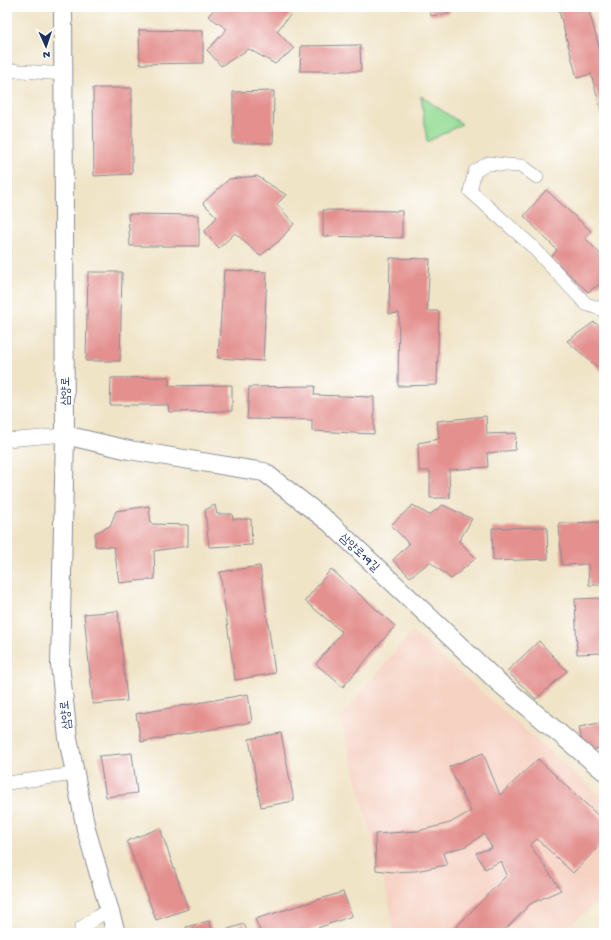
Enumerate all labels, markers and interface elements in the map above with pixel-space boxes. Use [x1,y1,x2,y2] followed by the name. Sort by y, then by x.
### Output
[26,26,66,66] north arrow
[43,48,50,60] text: N
[60,377,74,405] street label: 삼양로
[336,531,382,576] street label: 삼양로19길
[59,700,75,730] street label: 삼양로

